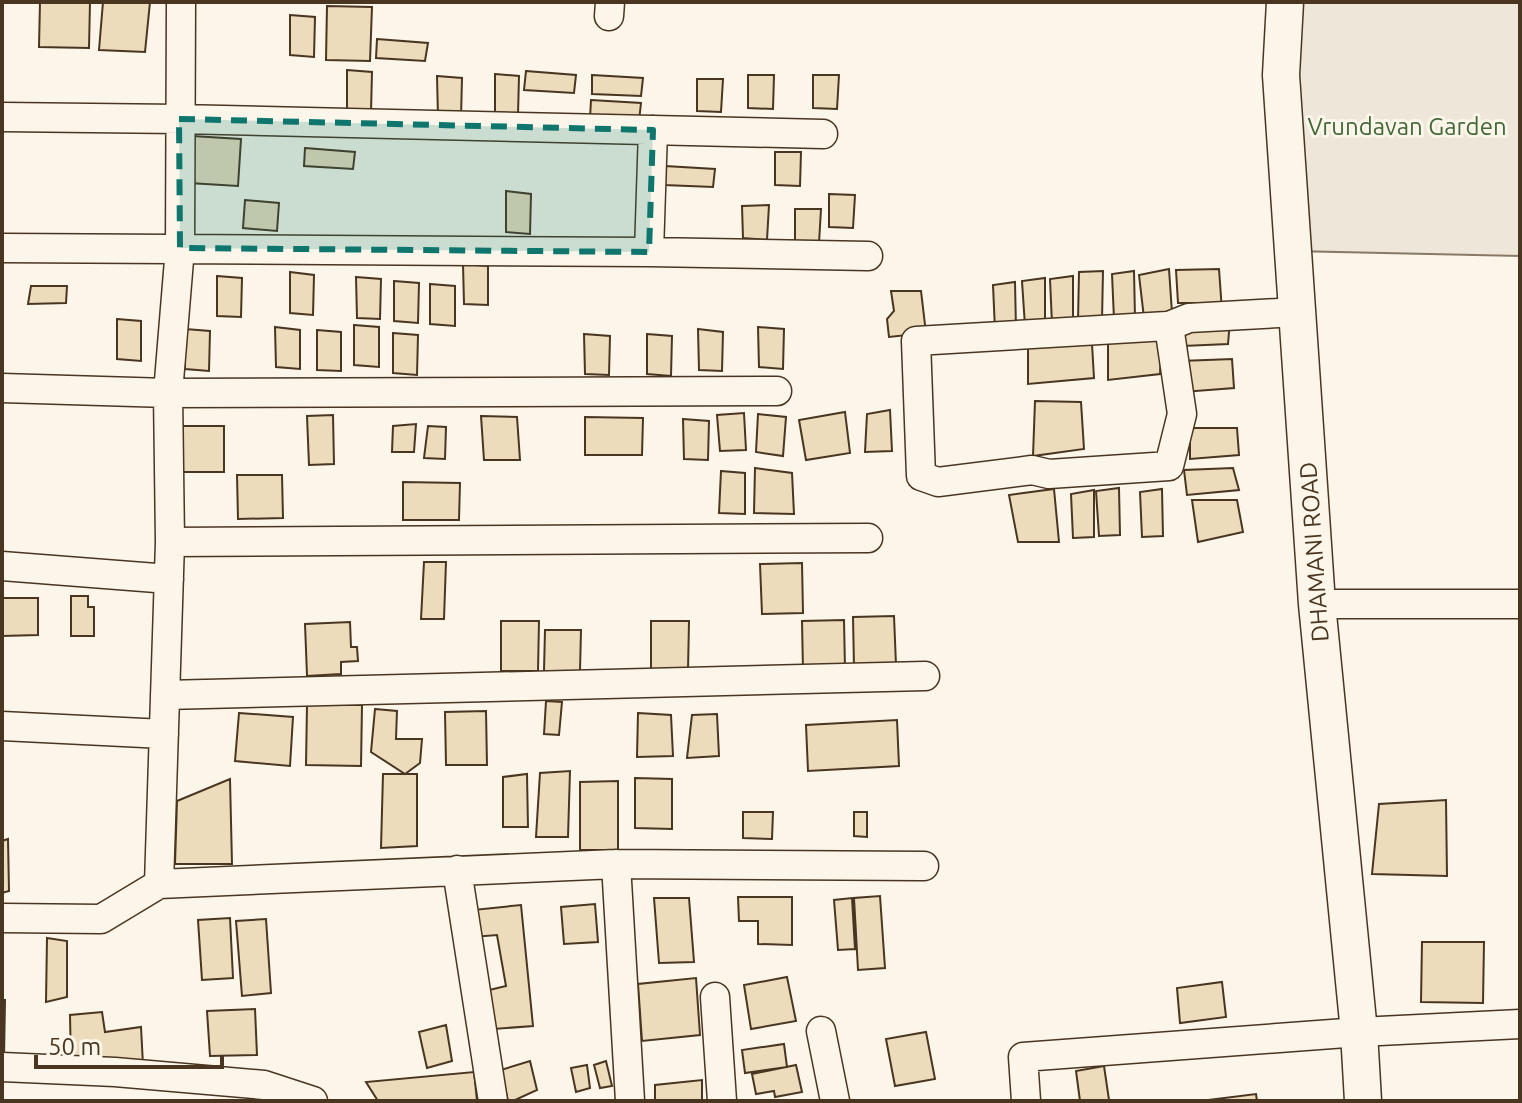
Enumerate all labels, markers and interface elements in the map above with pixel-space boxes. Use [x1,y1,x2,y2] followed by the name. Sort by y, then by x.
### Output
[1307,113,1507,140] park label: Vrundavan Garden
[1294,461,1334,643] street label: DHAMANI ROAD
[36,1019,222,1069] scale bar
[48,1033,101,1060] text: 50 m

